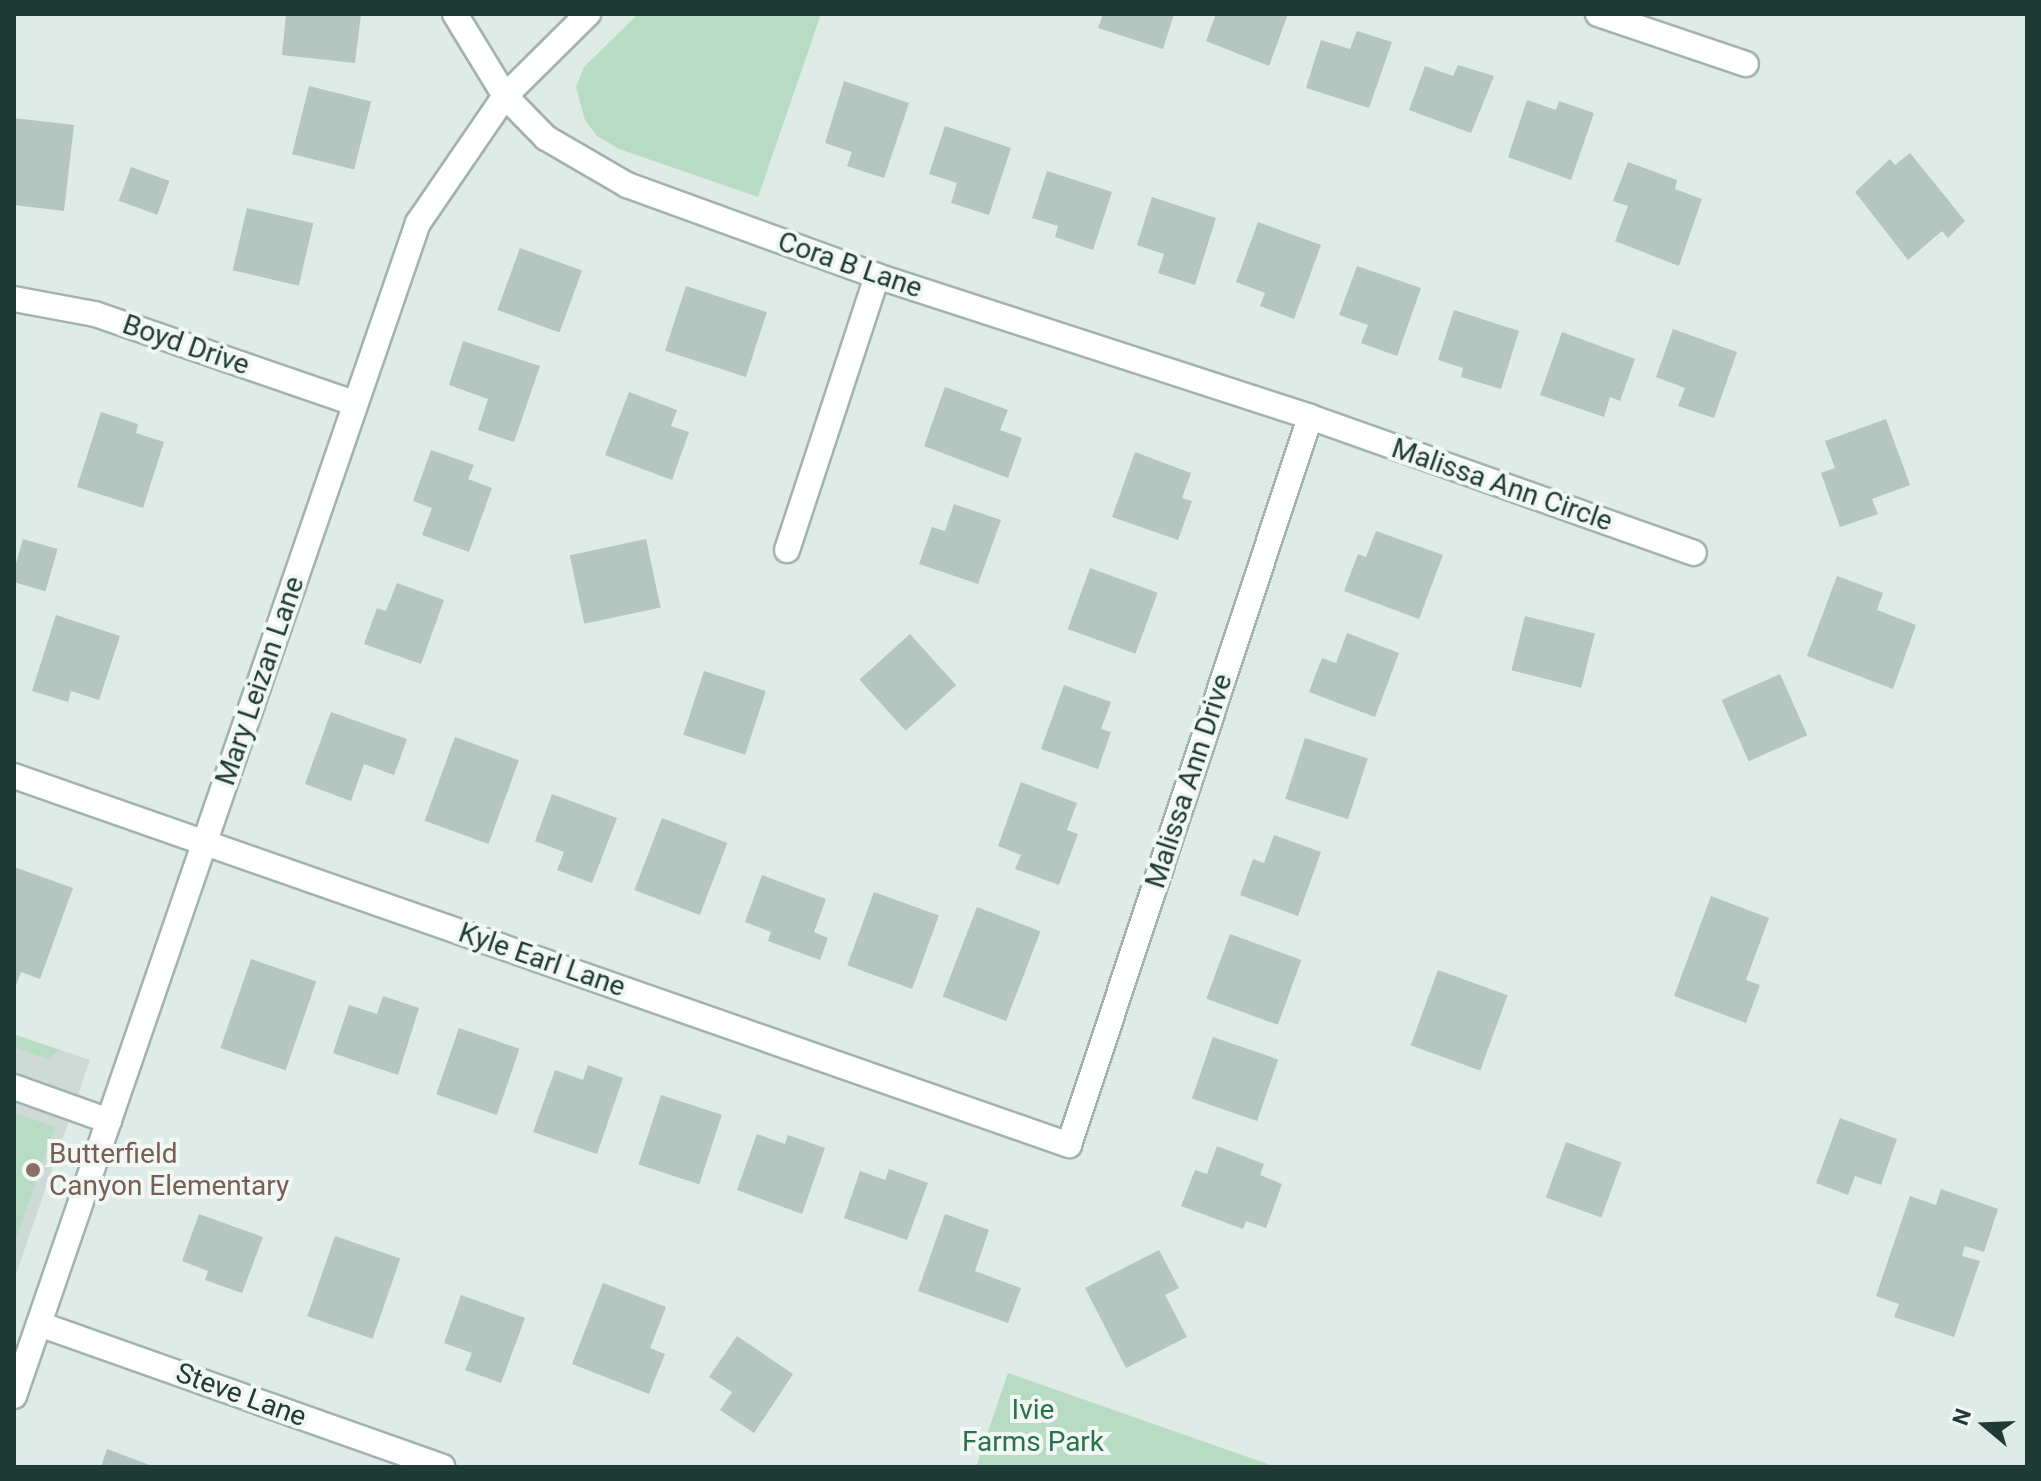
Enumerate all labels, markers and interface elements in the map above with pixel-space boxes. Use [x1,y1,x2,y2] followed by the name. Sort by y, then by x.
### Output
[773,225,927,305] street label: Cora B Lane
[118,308,254,382] street label: Boyd Drive
[1387,431,1617,539] street label: Malissa Ann Circle
[209,572,311,790] street label: Mary Leizan Lane
[1139,670,1239,892] street label: Malissa Ann Drive
[454,916,630,1004] street label: Kyle Earl Lane
[49,1137,289,1203] place label: Butterfield Canyon Elementary
[24,1161,42,1179] marker: Butterfield Canyon Elementary
[171,1356,311,1434] street label: Steve Lane
[1945,1385,2025,1465] north arrow
[962,1393,1104,1459] park label: Ivie Farms Park
[1947,1406,1976,1428] text: N

